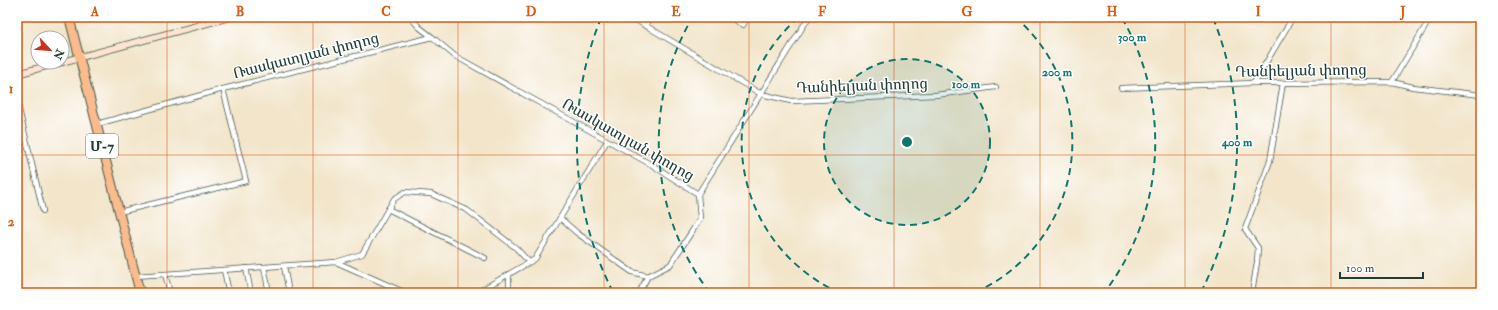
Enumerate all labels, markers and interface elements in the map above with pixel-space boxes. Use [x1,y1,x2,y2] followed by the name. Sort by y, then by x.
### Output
[90,4,100,20] text: A
[236,4,244,20] text: B
[381,4,391,20] text: C
[526,4,537,20] text: D
[671,4,681,20] text: E
[818,4,827,20] text: F
[962,4,973,20] text: G
[1107,4,1118,20] text: H
[1255,4,1261,20] text: I
[1399,4,1406,21] text: J
[231,29,381,83] street label: Ռասկատլյան փողոց
[30,30,70,70] north arrow
[1118,30,1147,45] text: 300 m
[50,46,67,62] text: N
[1235,60,1367,82] street label: Դանիելյան փողոց
[1042,65,1073,80] text: 200 m
[796,74,928,98] street label: Դանիելյան փողոց
[952,77,981,92] text: 100 m
[9,81,14,97] text: 1
[558,94,698,186] street label: Ռասկատլյան փողոց
[86,134,118,158] road number: Մ-7
[900,135,914,149] centre of rings
[1221,135,1253,150] text: 400 m
[8,214,15,230] text: 2
[1340,254,1423,280] scale bar
[1346,261,1375,276] text: 100 m

